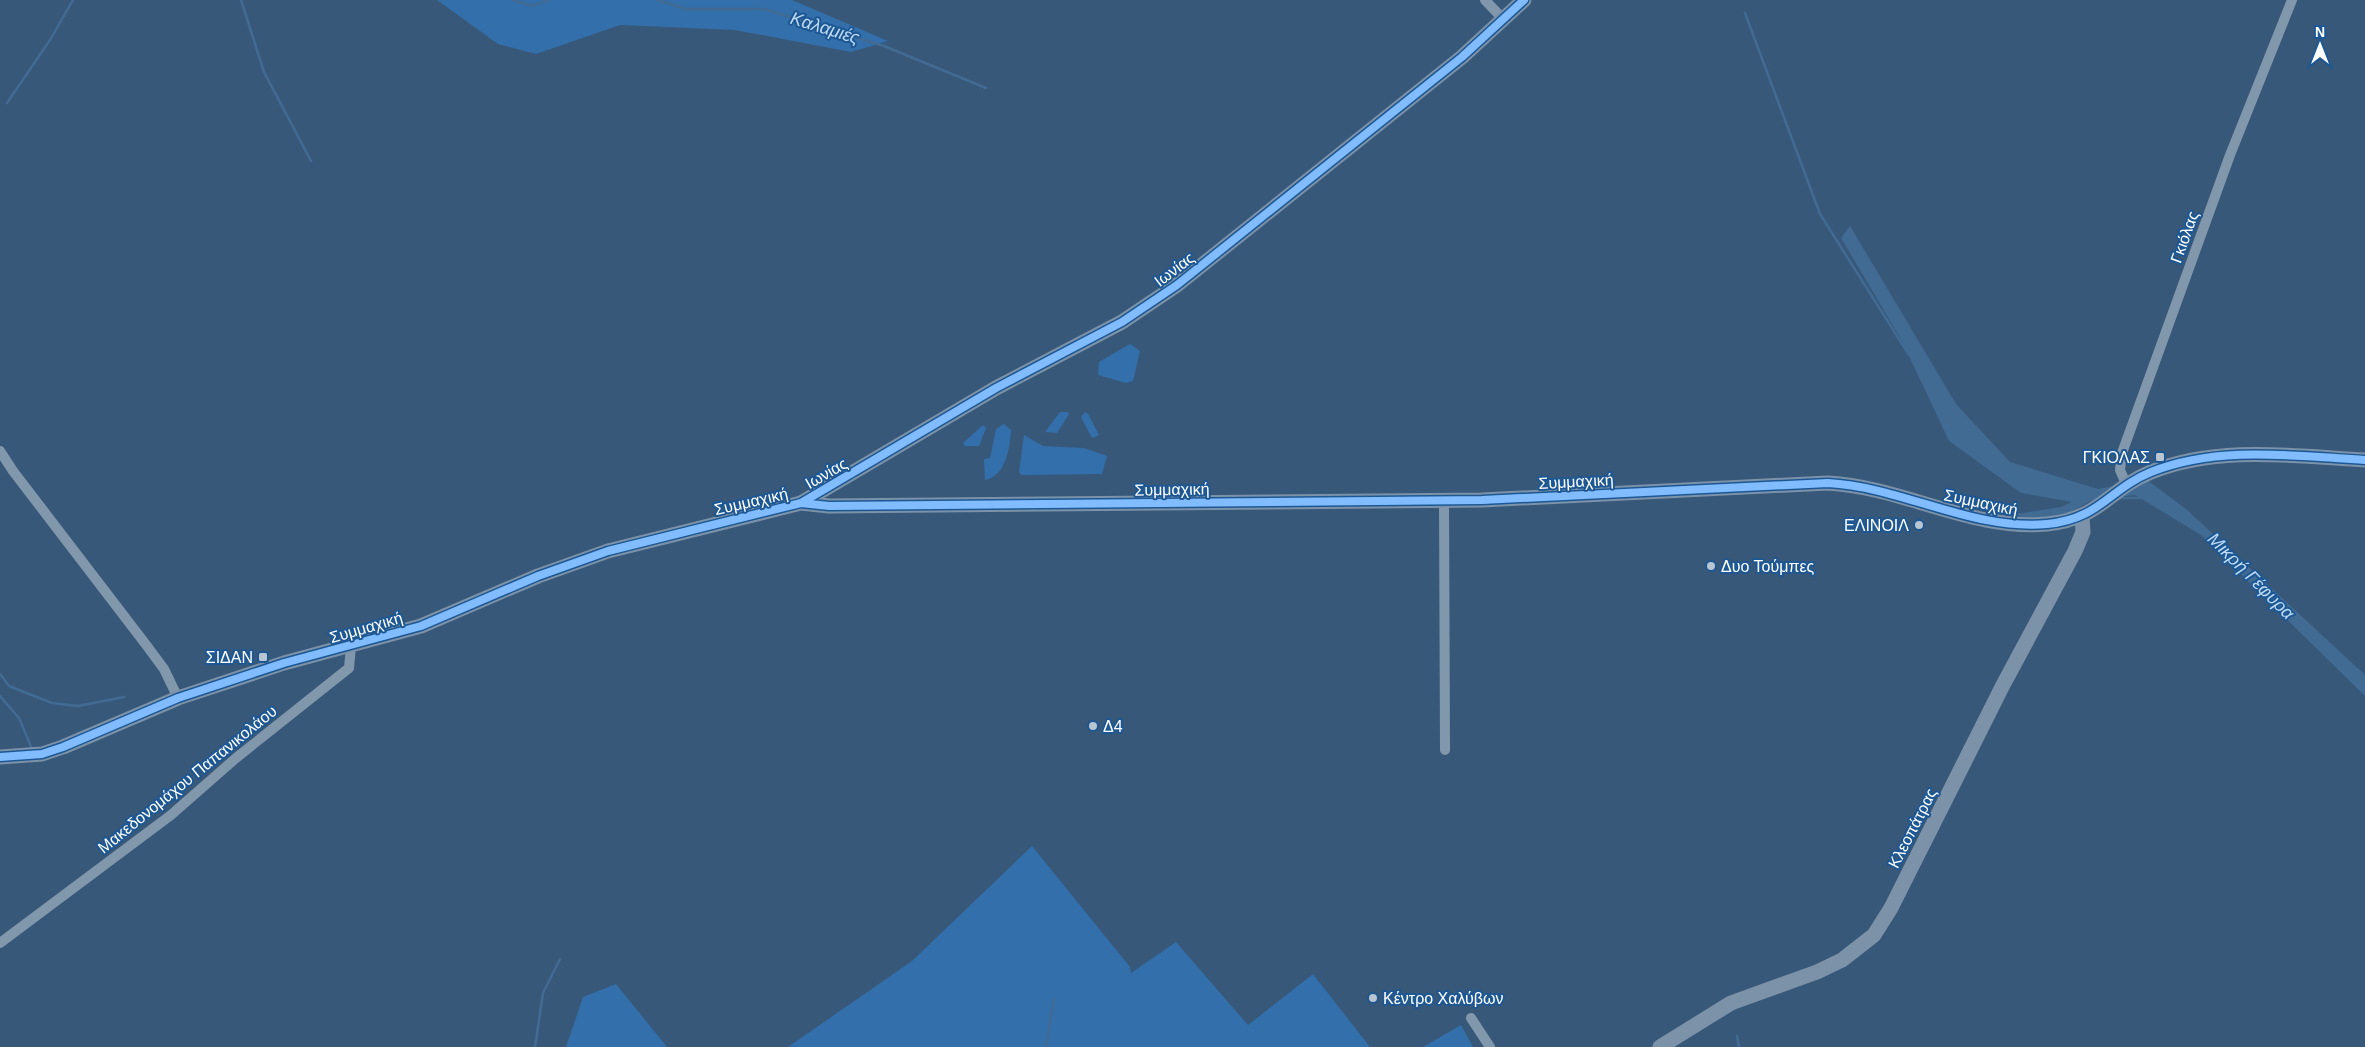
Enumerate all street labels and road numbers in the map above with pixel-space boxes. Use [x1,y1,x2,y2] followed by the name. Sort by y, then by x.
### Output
[2167,209,2202,265] street label: Γκιόλας
[1151,249,1198,290] street label: Ιωνίας
[802,455,850,492] street label: Ιωνίας
[1538,471,1614,492] street label: Συμμαχική
[1134,480,1210,499] street label: Συμμαχική
[713,485,790,518] street label: Συμμαχική
[1942,486,2019,519] street label: Συμμαχική
[328,609,405,646] street label: Συμμαχική
[95,702,280,857] street label: Μακεδονομάχου Παπανικολάου
[1885,785,1940,871] street label: Κλεοπάτρας

